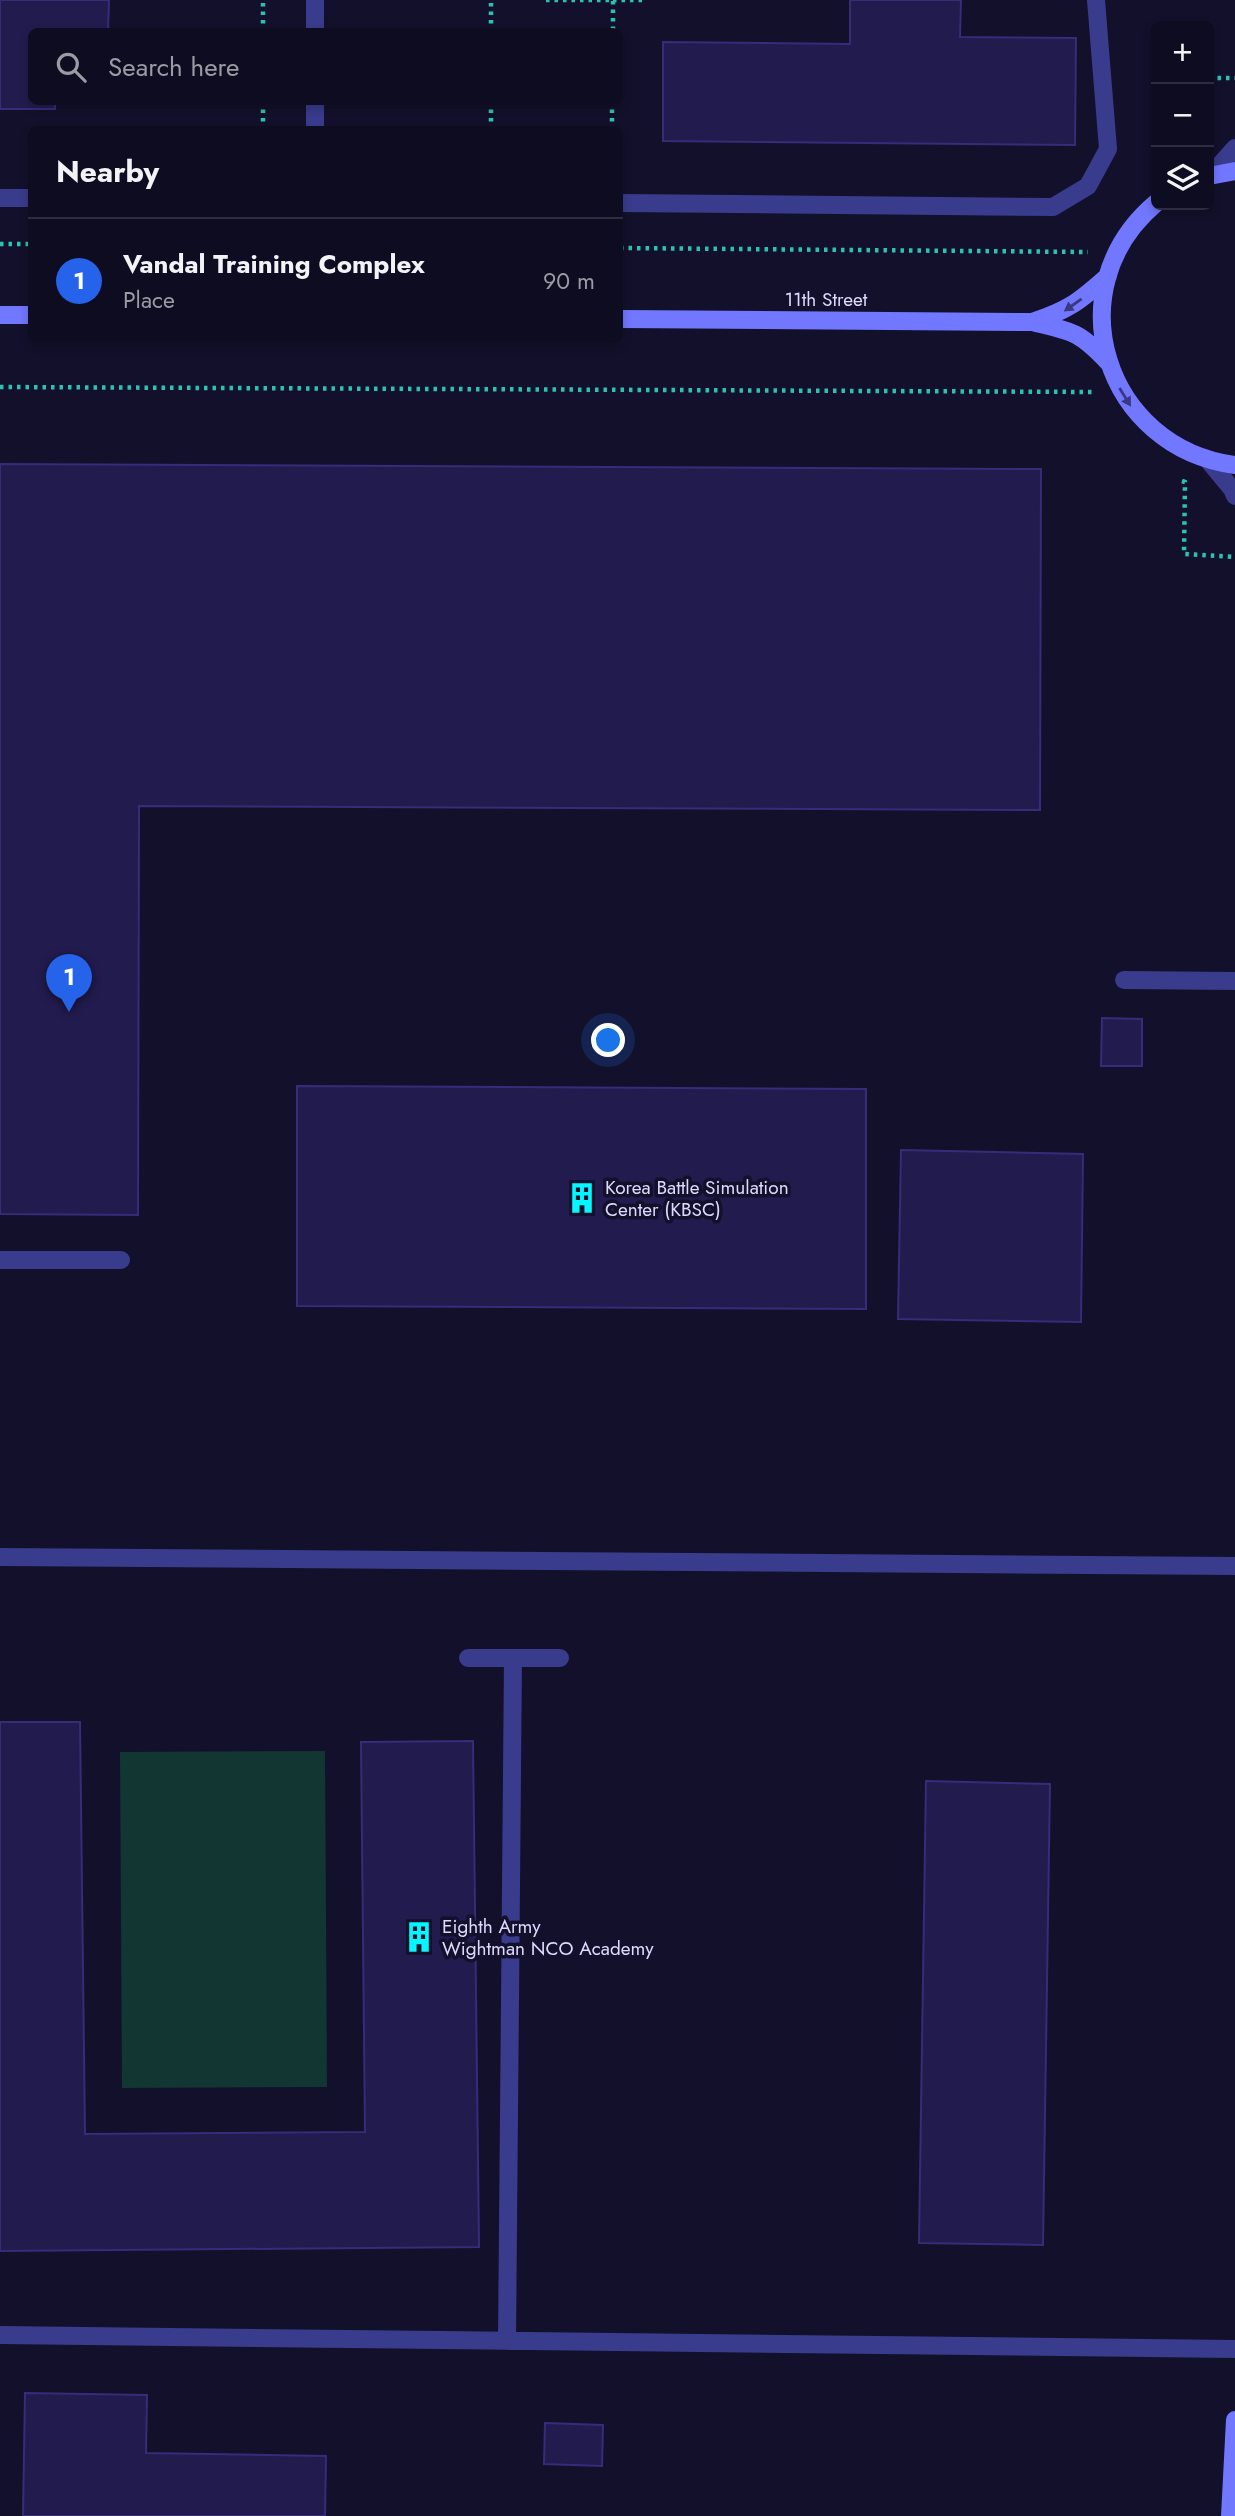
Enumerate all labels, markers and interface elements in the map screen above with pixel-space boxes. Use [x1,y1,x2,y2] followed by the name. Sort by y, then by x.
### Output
[1151,21,1214,210] map controls
[1151,21,1214,84] button: +
[28,28,623,105] search box
[52,48,90,86] icon: search
[108,48,240,86] text: Search here
[1151,84,1214,147] button: −
[1151,147,1214,210] button: layers
[56,150,159,193] text: Nearby
[123,245,425,283] text: Vandal Training Complex
[73,264,85,298] text: 1
[543,264,595,298] text: 90 m
[123,283,175,317] text: Place
[785,286,868,313] street label: 11th Street
[1064,298,1082,312] one-way arrow
[1119,388,1132,407] one-way arrow
[46,954,92,1012] pin: 1
[591,1023,625,1057] your location
[605,1174,789,1223] place label: Korea Battle Simulation Center (KBSC)
[565,1181,599,1215] building icon: Korea Battle Simulation Center (KBSC)
[442,1913,654,1962] place label: Eighth Army Wightman NCO Academy
[402,1920,436,1954] building icon: Eighth Army Wightman NCO Academy

